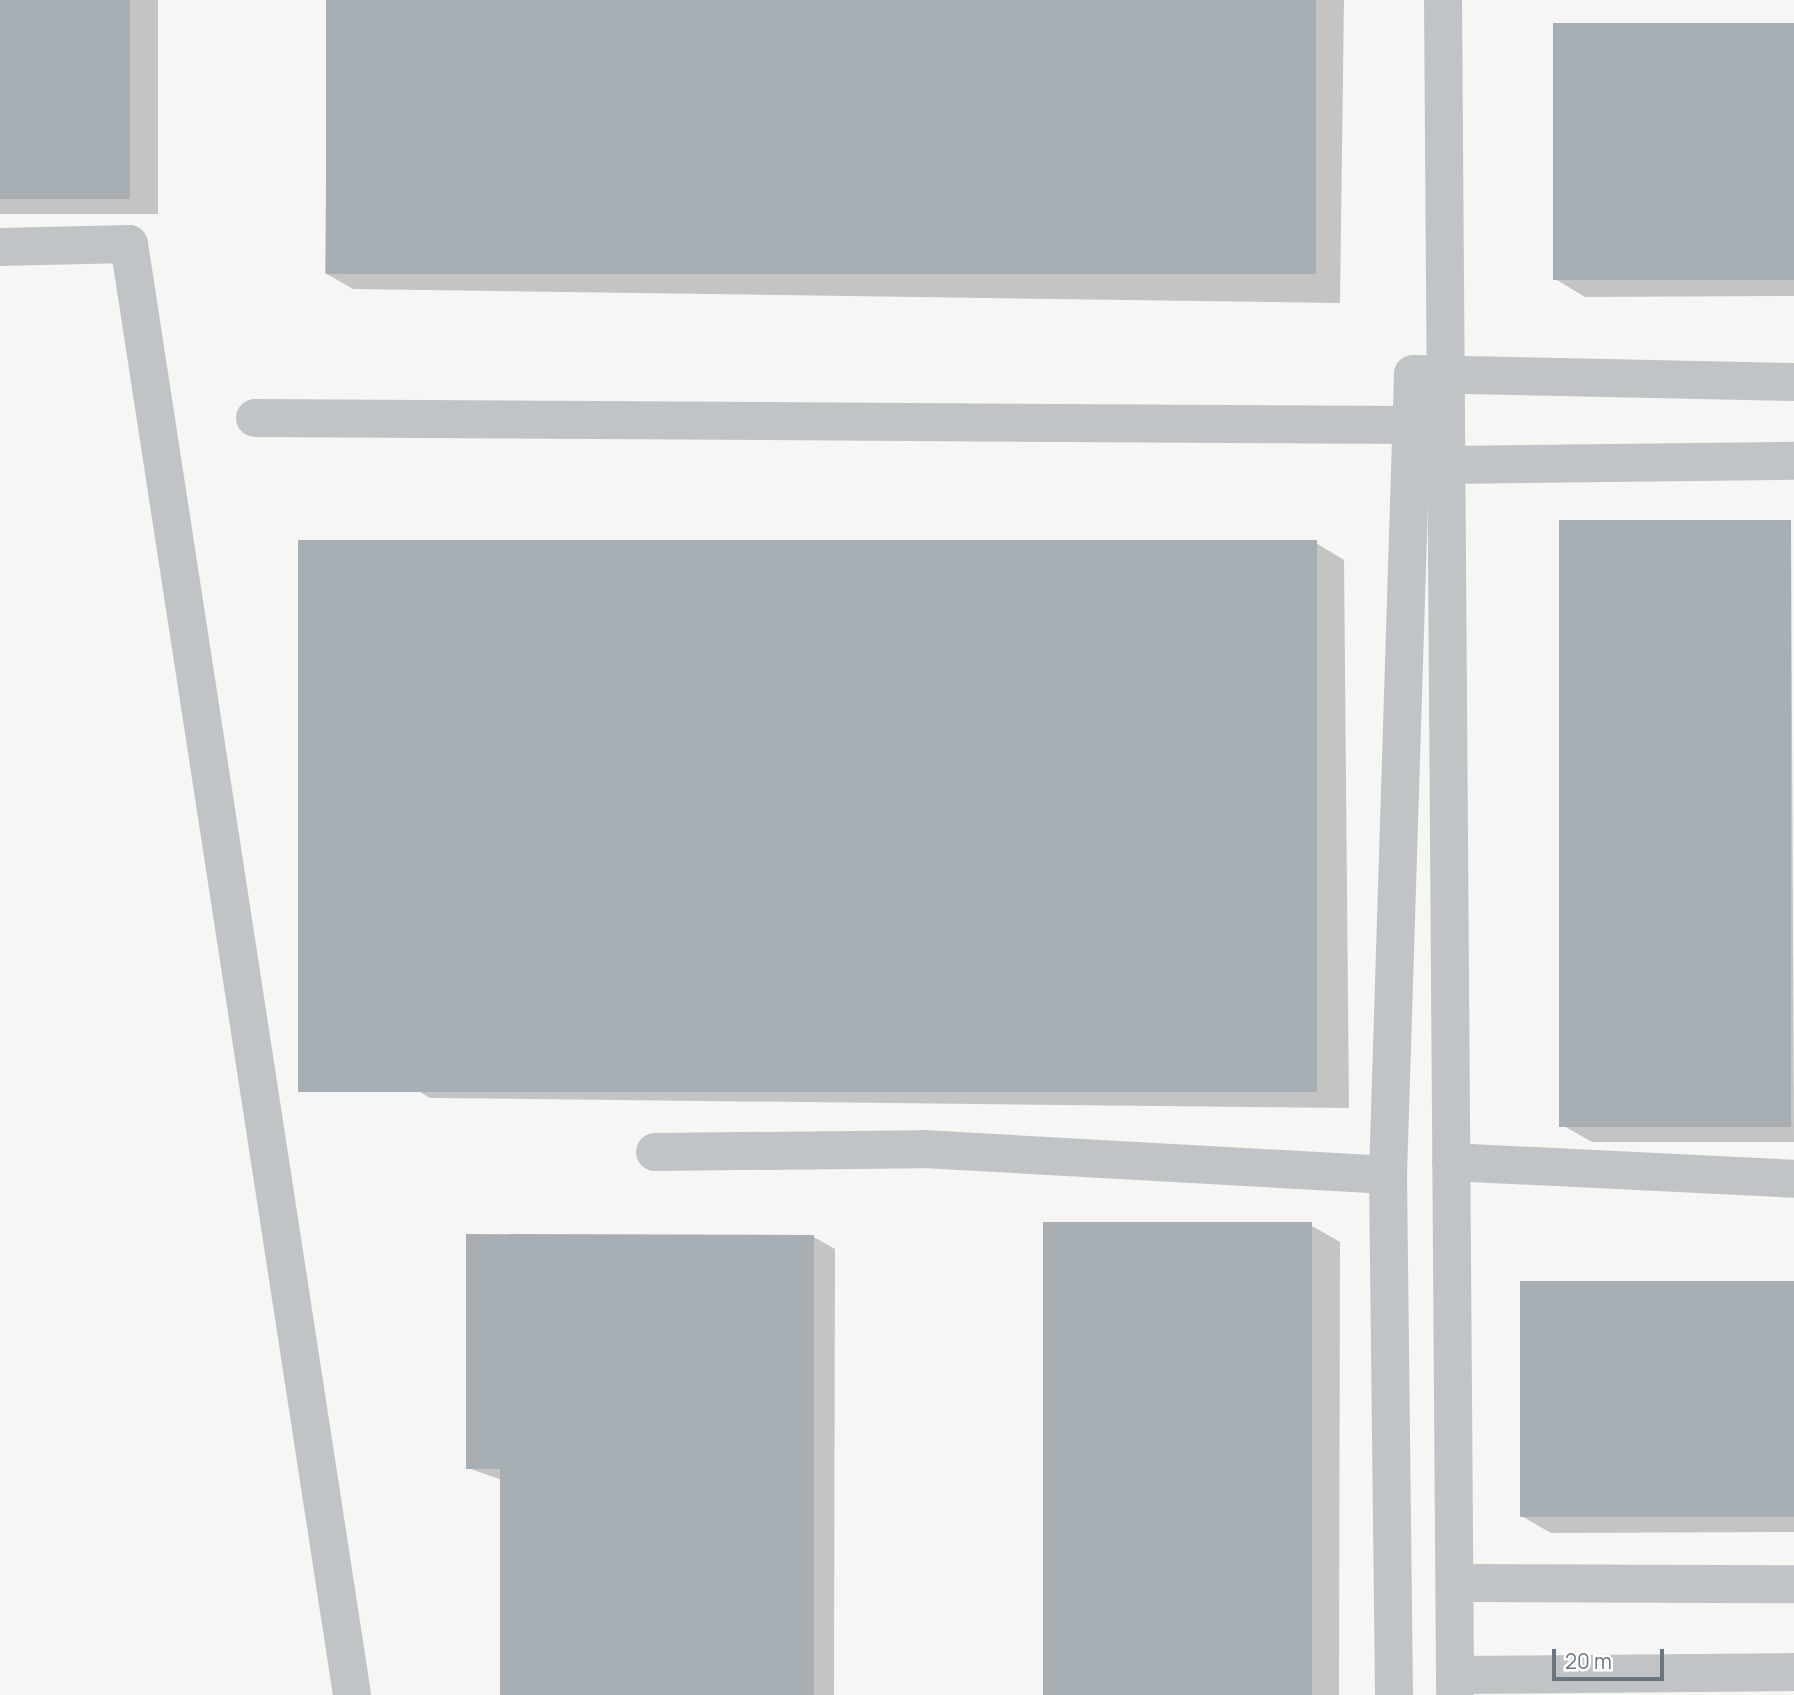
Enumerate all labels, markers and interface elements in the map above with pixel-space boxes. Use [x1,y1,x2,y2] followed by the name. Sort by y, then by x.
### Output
[1556,1636,1668,1680] scale bar
[1565,1647,1612,1675] text: 20 m

